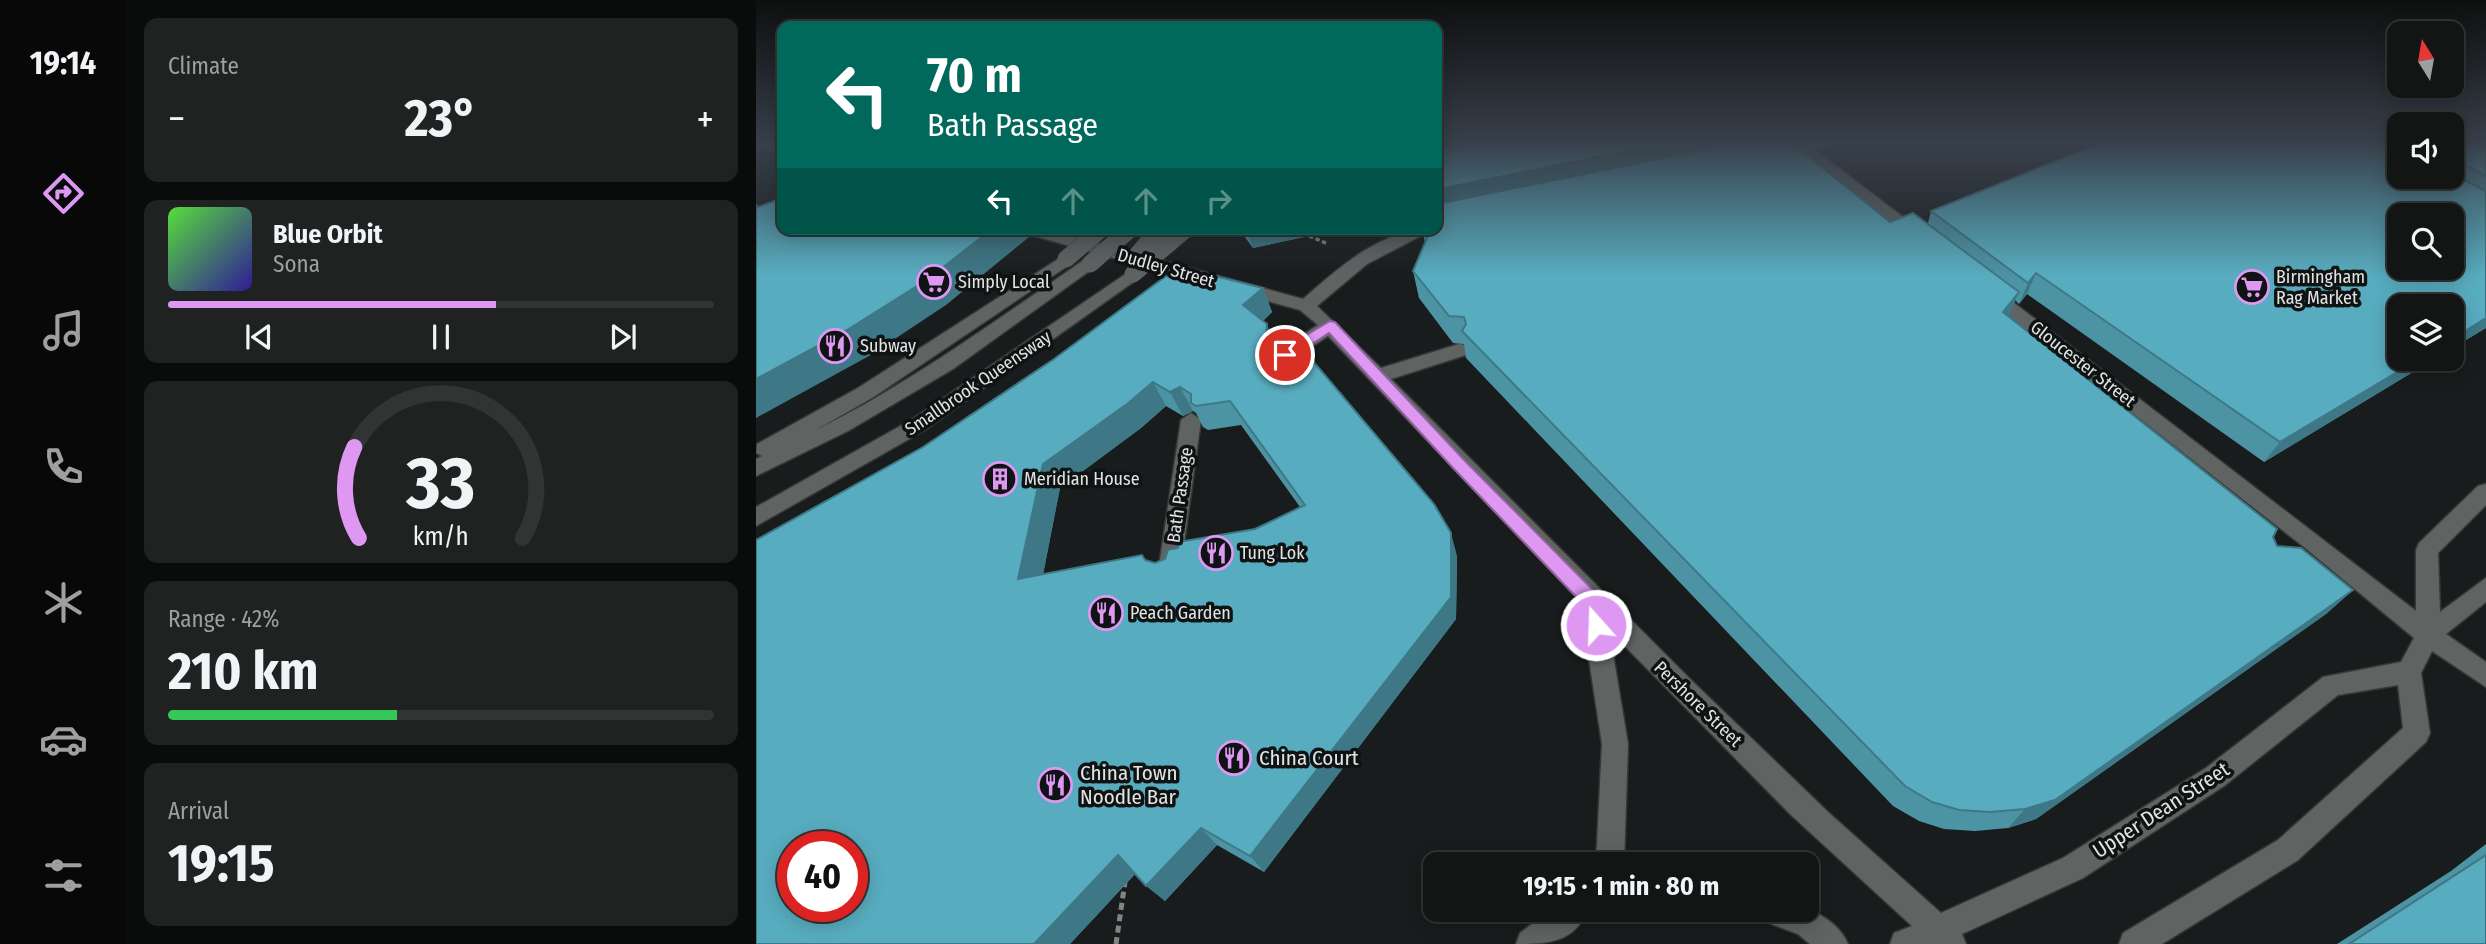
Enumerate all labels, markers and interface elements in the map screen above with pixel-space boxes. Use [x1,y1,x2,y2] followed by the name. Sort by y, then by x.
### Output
[2387,21,2464,98] north arrow
[2387,21,2464,371] map controls
[30,44,96,82] text: 19:14
[927,46,1022,105] text: 70 m
[812,49,903,140] icon: left
[168,52,239,80] text: Climate
[404,87,477,150] text: 23°
[168,96,185,142] text: −
[697,96,714,142] text: +
[927,106,1098,144] text: Bath Passage
[2387,112,2464,189] button: sound
[39,169,88,218] icon: directions
[981,182,1019,220] icon: left
[1054,182,1092,220] icon: ahead
[1127,182,1165,220] icon: ahead
[1200,182,1238,220] icon: right
[2387,203,2464,280] button: search
[273,219,383,250] text: Blue Orbit
[1115,244,1217,292] street label: Dudley Street
[273,250,320,278] text: Sona
[915,263,953,301] supermarket icon: Simply Local
[2276,266,2365,309] place label: Birmingham Rag Market
[2233,268,2271,306] supermarket icon: Birmingham Rag Market
[958,271,1050,293] place label: Simply Local
[2387,294,2464,371] button: layers
[39,306,88,355] icon: music
[2026,316,2140,412] street label: Gloucester Street
[240,318,278,356] icon: previous
[422,318,460,356] icon: pause
[604,318,642,356] icon: next
[1255,325,1315,385] pin
[901,326,1055,440] street label: Smallbrook Queensway
[816,327,854,365] restaurant icon: Subway
[860,335,916,357] place label: Subway
[1266,336,1304,374] icon: arrive
[406,440,475,527] text: 33
[39,442,88,491] icon: phone
[1162,446,1198,544] street label: Bath Passage
[981,460,1019,498] building icon: Meridian House
[1024,468,1140,490] place label: Meridian House
[413,522,469,552] text: km/h
[1197,534,1235,572] restaurant icon: Tung Lok
[1240,542,1305,564] place label: Tung Lok
[39,578,88,627] icon: climate
[1559,588,1633,662] position arrow
[1087,594,1125,632] restaurant icon: Peach Garden
[1130,602,1231,624] place label: Peach Garden
[168,605,279,633] text: Range · 42%
[168,640,319,703] text: 210 km
[1649,657,1747,751] street label: Pershore Street
[39,715,88,764] icon: car
[1215,739,1253,777] restaurant icon: China Court
[1259,745,1359,771] place label: China Court
[2088,756,2234,864] street label: Upper Dean Street
[1080,760,1178,810] place label: China Town Noodle Bar
[1036,766,1074,804] restaurant icon: China Town Noodle Bar
[168,797,229,825] text: Arrival
[777,831,868,922] speed limit sign: 40
[168,832,275,895] text: 19:15
[39,851,88,900] icon: filters
[1523,871,1719,902] text: 19:15 · 1 min · 80 m

